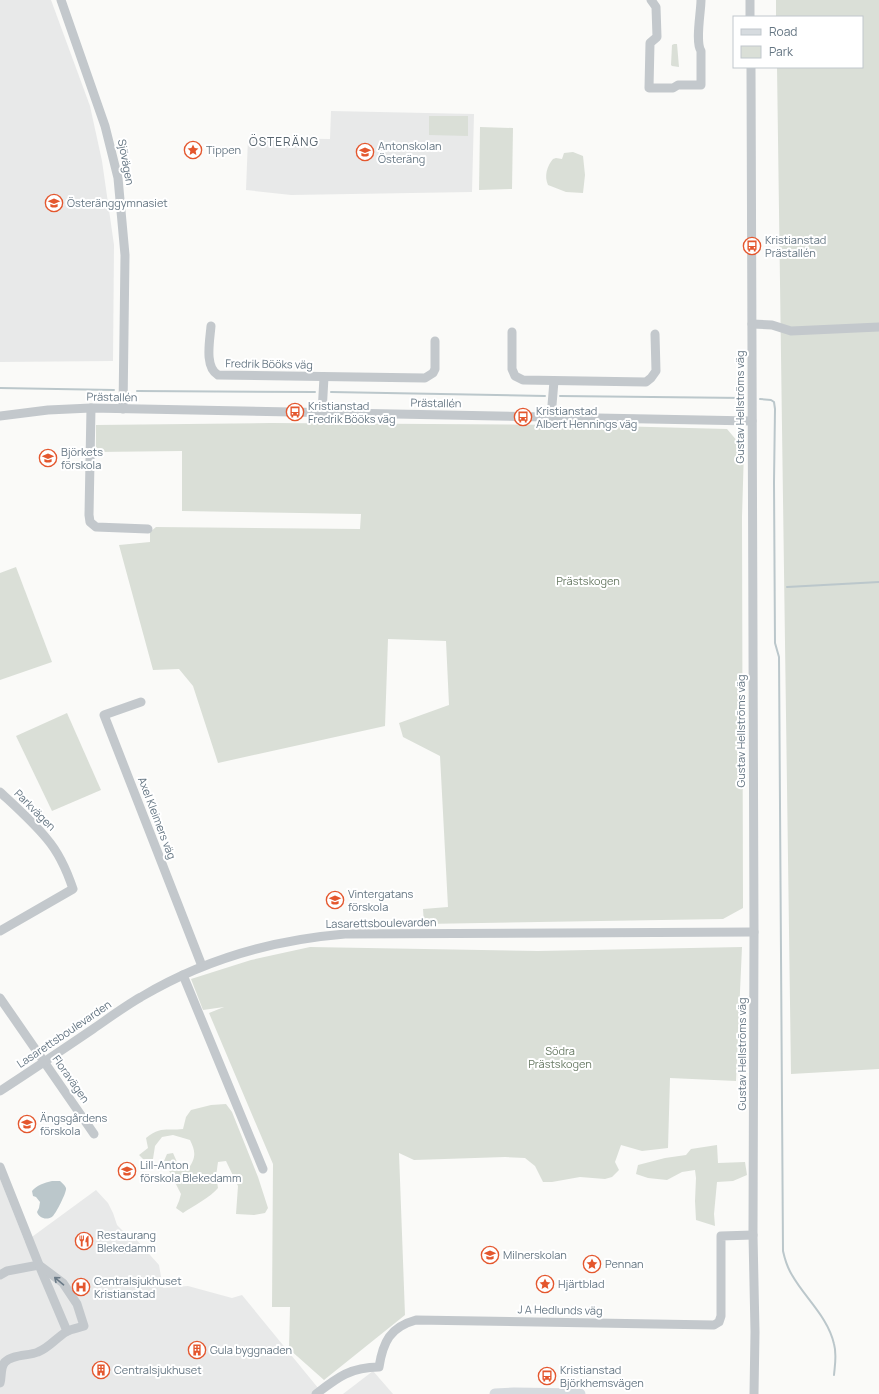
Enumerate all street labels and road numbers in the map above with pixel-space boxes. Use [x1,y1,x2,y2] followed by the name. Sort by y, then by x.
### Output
[115,138,138,186] street label: Sjövägen
[732,351,747,463] street label: Gustav Hellströms väg
[225,355,313,372] street label: Fredrik Bööks väg
[87,389,138,404] street label: Prästallén
[411,395,462,410] street label: Prästallén
[733,675,748,787] street label: Gustav Hellströms väg
[135,774,180,861] street label: Axel Kleimers väg
[11,786,59,834] street label: Parkvägen
[326,914,436,931] street label: Lasarettsboulevarden
[14,996,114,1071] street label: Lasarettsboulevarden
[734,998,749,1110] street label: Gustav Hellströms väg
[50,1052,93,1106] street label: Floravägen
[517,1301,603,1318] street label: J A Hedlunds väg

